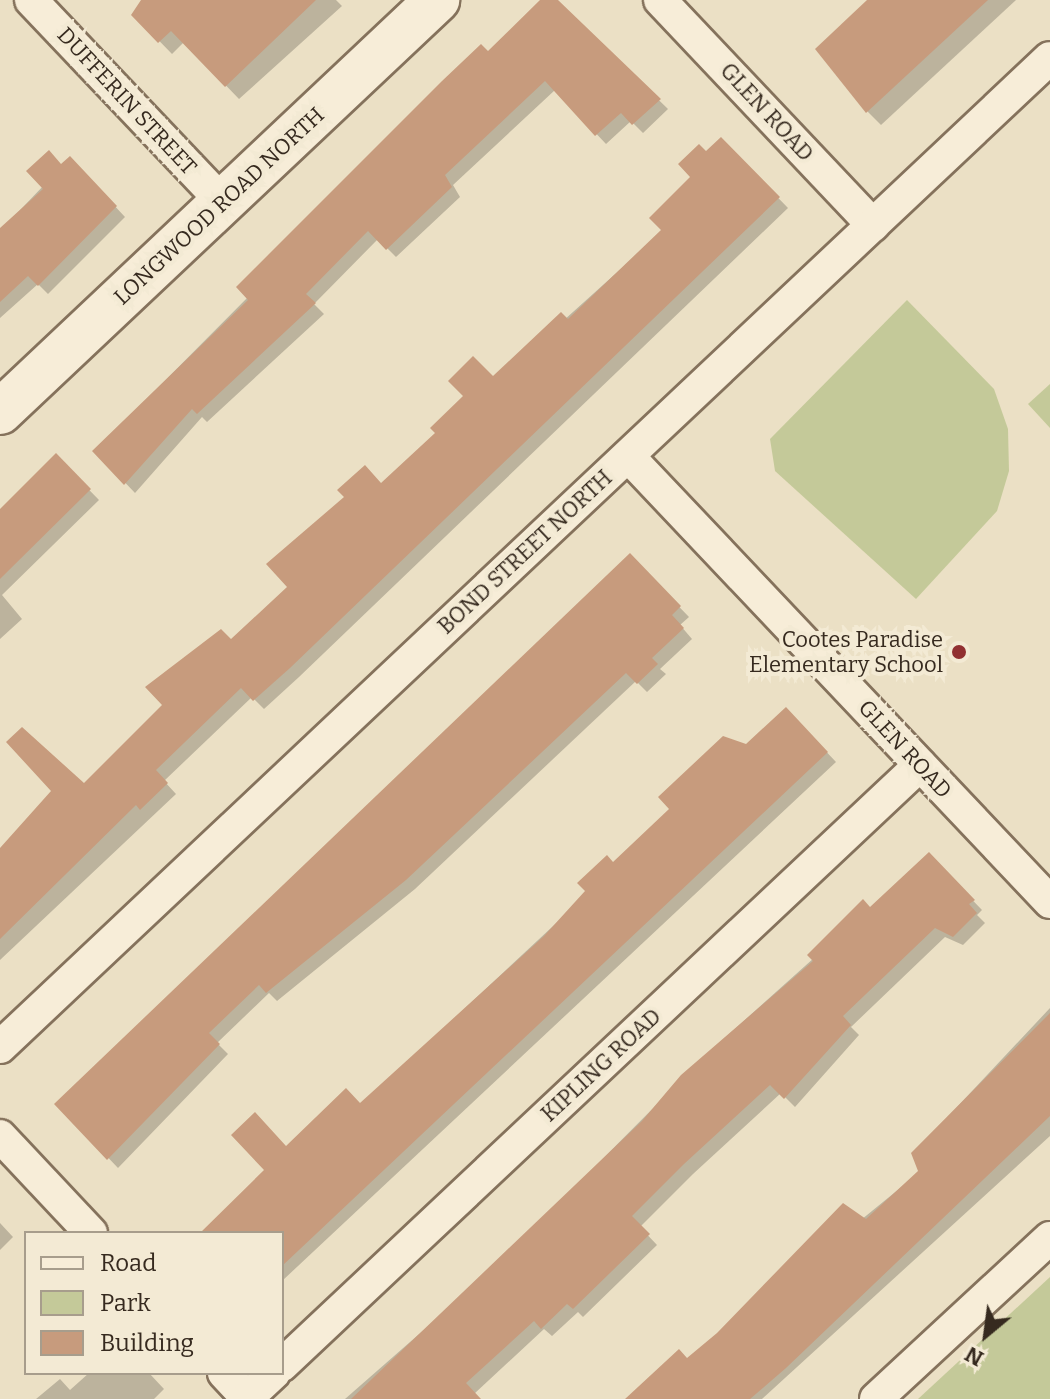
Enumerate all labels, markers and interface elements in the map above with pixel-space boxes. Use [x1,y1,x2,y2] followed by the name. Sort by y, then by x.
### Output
[52,22,202,180] street label: DUFFERIN STREET
[715,57,819,167] street label: GLEN ROAD
[108,102,330,310] street label: LONGWOOD ROAD NORTH
[432,464,618,640] street label: BOND STREET NORTH
[749,626,943,678] place label: Cootes Paradise Elementary School
[950,643,968,661] marker: Cootes Paradise Elementary School
[853,694,957,804] street label: GLEN ROAD
[536,1003,666,1127] street label: KIPLING ROAD
[24,1231,284,1375] legend
[100,1249,156,1277] text: Road
[100,1289,151,1317] text: Park
[946,1295,1026,1375] north arrow
[100,1329,194,1357] text: Building
[960,1341,988,1372] text: N

